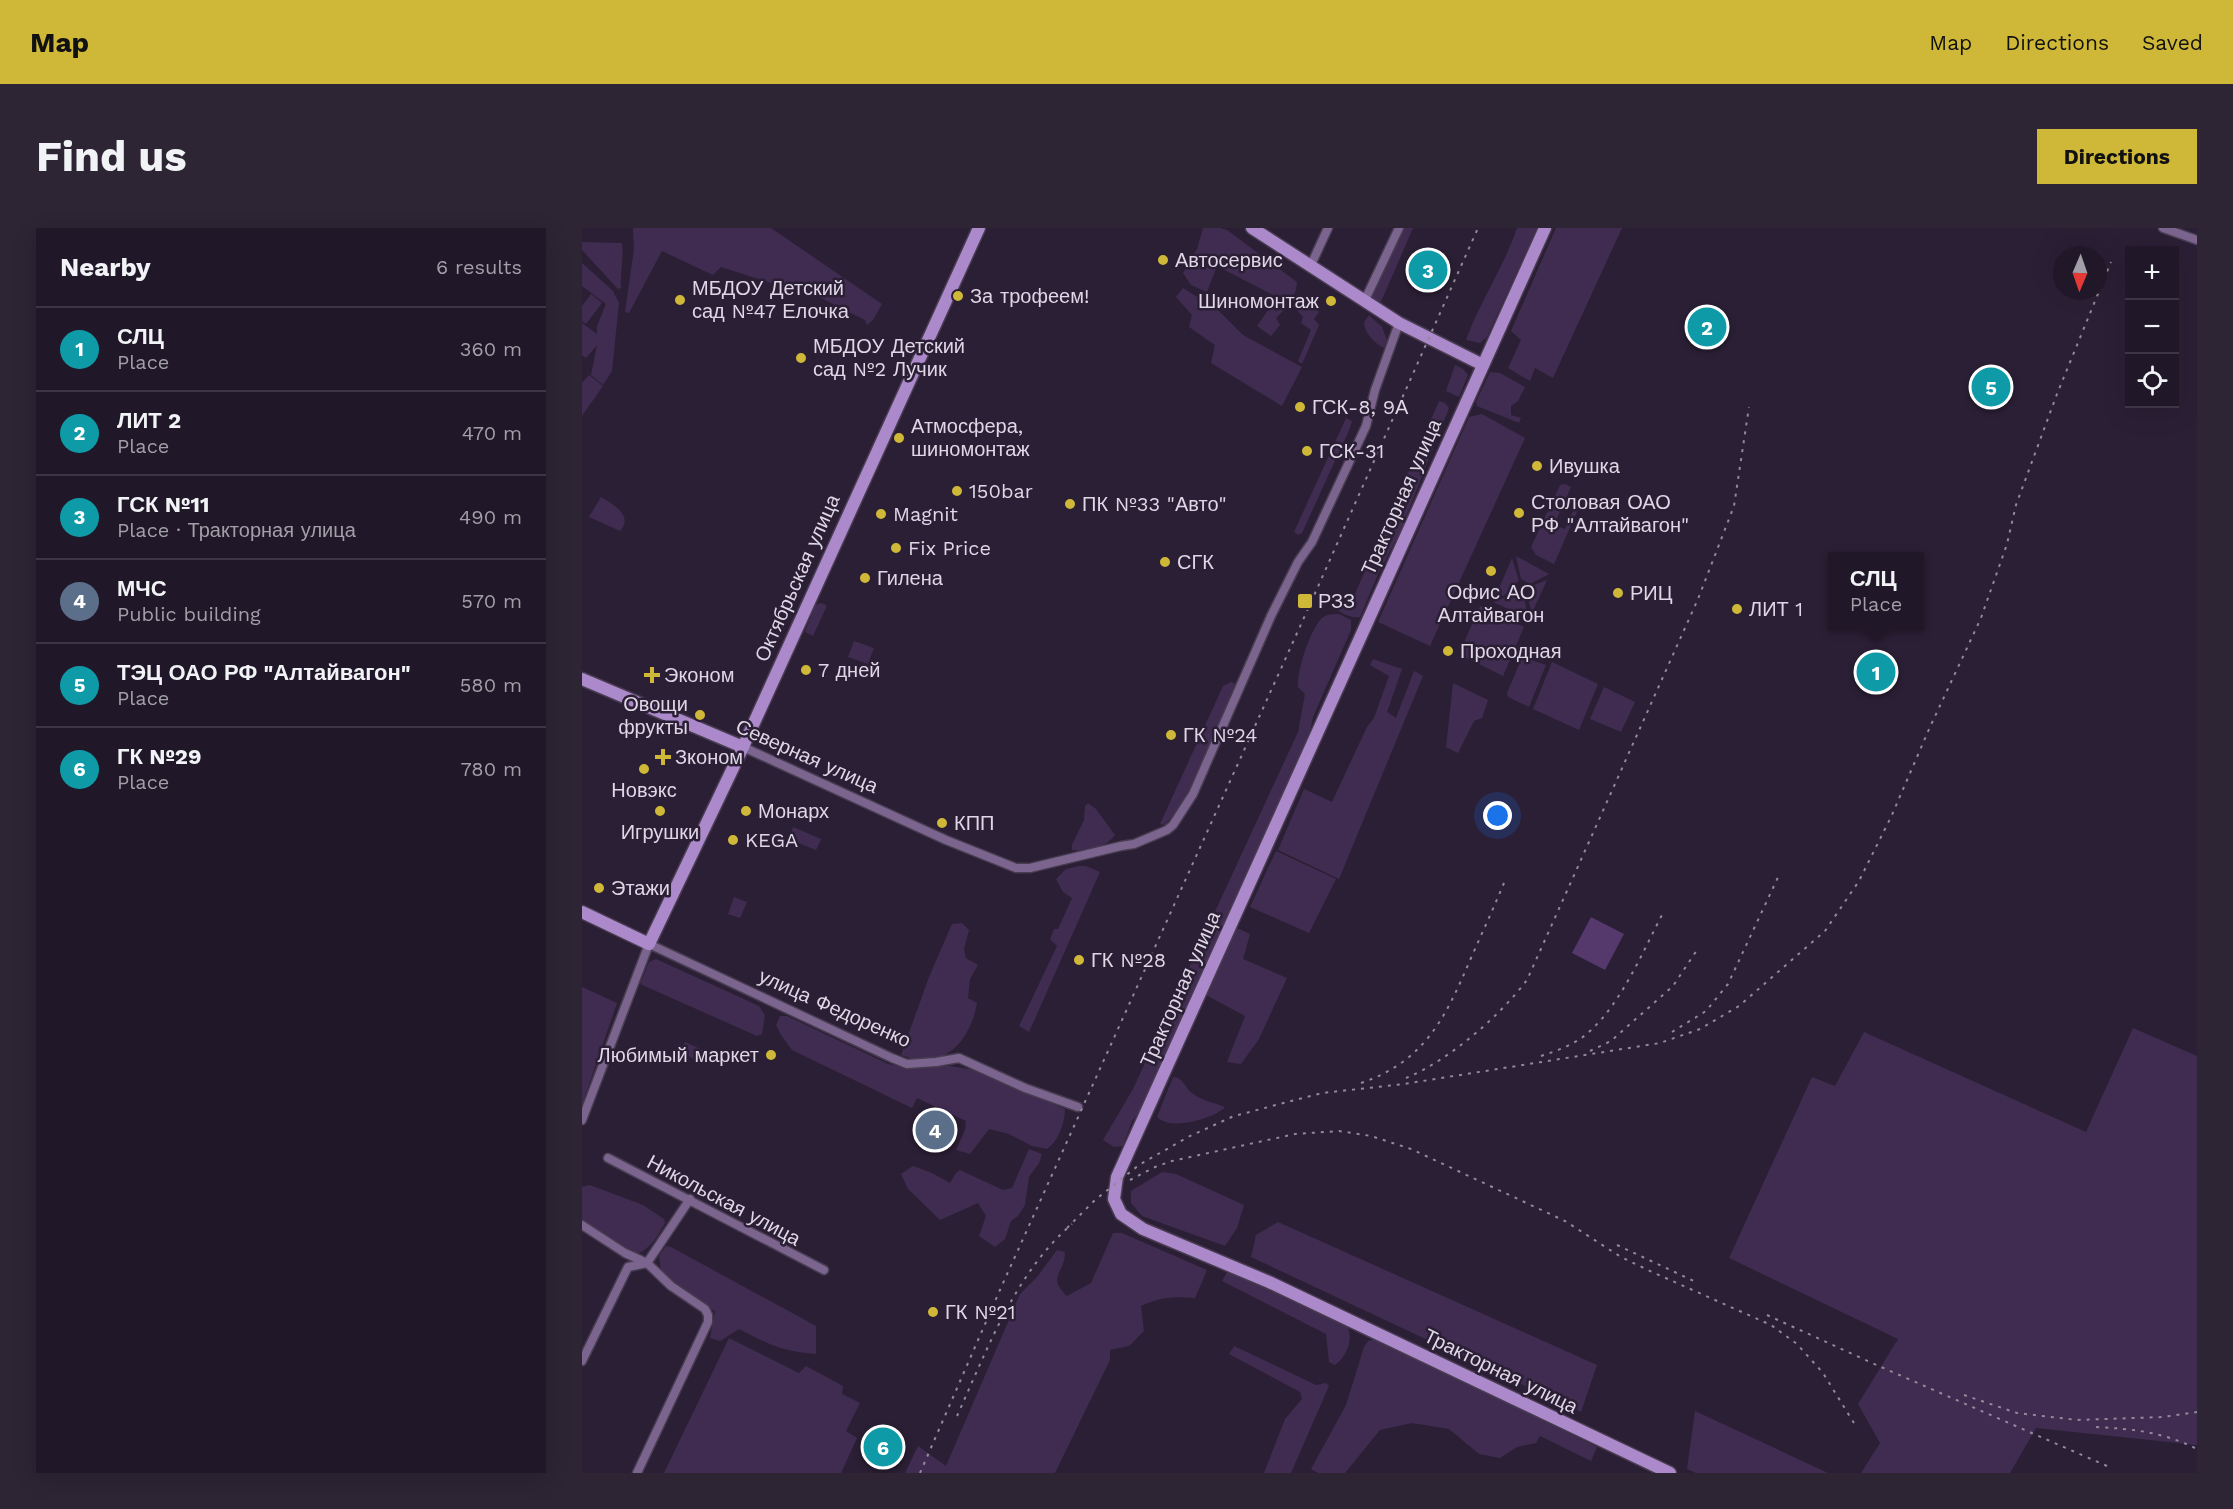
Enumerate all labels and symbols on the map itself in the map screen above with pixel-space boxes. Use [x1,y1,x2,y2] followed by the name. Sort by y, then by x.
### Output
[2053,246,2107,300] north arrow
[1175,248,1283,272] place label: Автосервис
[1408,248,1448,292] pin: 3
[1156,253,1170,267] marker: Автосервис
[692,276,850,323] place label: МБДОУ Детский сад №47 Елочка
[970,284,1089,308] place label: За трофеем!
[951,289,965,303] marker: За трофеем!
[1198,289,1320,313] place label: Шиномонтаж
[673,293,687,307] marker: МБДОУ Детский сад №47 Елочка
[1324,294,1338,308] marker: Шиномонтаж
[1688,304,1726,350] pin: 2
[813,334,965,381] place label: МБДОУ Детский сад №2 Лучик
[794,351,808,365] marker: МБДОУ Детский сад №2 Лучик
[1972,364,2010,410] pin: 5
[1312,395,1409,419] place label: ГСК-8, 9А
[1293,400,1307,414] marker: ГСК-8, 9А
[911,414,1030,461] place label: Атмосфера, шиномонтаж
[1356,414,1447,579] street label: Тракторная улица
[892,431,906,445] marker: Атмосфера, шиномонтаж
[1319,439,1384,463] place label: ГСК-31
[1300,444,1314,458] marker: ГСК-31
[1549,454,1621,478] place label: Ивушка
[1530,459,1544,473] marker: Ивушка
[969,479,1033,503] place label: 150bar
[950,484,964,498] marker: 150bar
[749,490,845,665] street label: Октябрьская улица
[1531,490,1689,537] place label: Столовая ОАО РФ "Алтайвагон"
[1082,492,1227,516] place label: ПК №33 "Авто"
[1063,497,1077,511] marker: ПК №33 "Авто"
[893,502,959,526] place label: Magnit
[1512,506,1526,520] marker: Столовая ОАО РФ "Алтайвагон"
[874,507,888,521] marker: Magnit
[908,536,991,560] place label: Fix Price
[889,541,903,555] marker: Fix Price
[1177,550,1214,574] place label: СГК
[1158,555,1172,569] marker: СГК
[1484,564,1498,578] marker: Офис АО Алтайвагон
[877,566,944,590] place label: Гилена
[858,571,872,585] marker: Гилена
[1438,580,1544,627] place label: Офис АО Алтайвагон
[1630,581,1673,605] place label: РИЦ
[1611,586,1625,600] marker: РИЦ
[1318,589,1355,613] place label: РЗЗ
[1296,592,1314,610] marker: РЗЗ
[1749,597,1803,621] place label: ЛИТ 1
[1730,602,1744,616] marker: ЛИТ 1
[1460,639,1562,663] place label: Проходная
[1441,644,1455,658] marker: Проходная
[1856,650,1896,694] pin: 1
[818,658,880,682] place label: 7 дней
[664,663,734,687] place label: Эконом
[799,663,813,677] marker: 7 дней
[645,668,659,682] marker: Эконом
[618,692,688,739] place label: Овощи фрукты
[693,708,707,722] marker: Овощи фрукты
[732,714,883,798] street label: Северная улица
[1183,723,1257,747] place label: ГК №24
[1164,728,1178,742] marker: ГК №24
[675,745,743,769] place label: Зконом
[656,750,670,764] marker: Зконом
[637,762,651,776] marker: Новэкс
[611,778,677,802] place label: Новэкс
[758,799,829,823] place label: Монарх
[1483,801,1512,830] your location
[653,804,667,818] marker: Игрушки
[739,804,753,818] marker: Монарх
[954,811,994,835] place label: КПП
[935,816,949,830] marker: КПП
[621,820,699,844] place label: Игрушки
[745,828,798,852] place label: KEGA
[726,833,740,847] marker: KEGA
[611,876,670,900] place label: Этажи
[592,881,606,895] marker: Этажи
[1135,906,1226,1071] street label: Тракторная улица
[1091,948,1166,972] place label: ГК №28
[1072,953,1086,967] marker: ГК №28
[755,964,915,1052] street label: улица Федоренко
[598,1043,759,1067] place label: Любимый маркет
[764,1048,778,1062] marker: Любимый маркет
[916,1108,954,1152] pin: 4
[643,1149,806,1251] street label: Никольская улица
[945,1300,1016,1324] place label: ГК №21
[926,1305,940,1319] marker: ГК №21
[1420,1323,1583,1419] street label: Тракторная улица
[864,1424,902,1470] pin: 6

